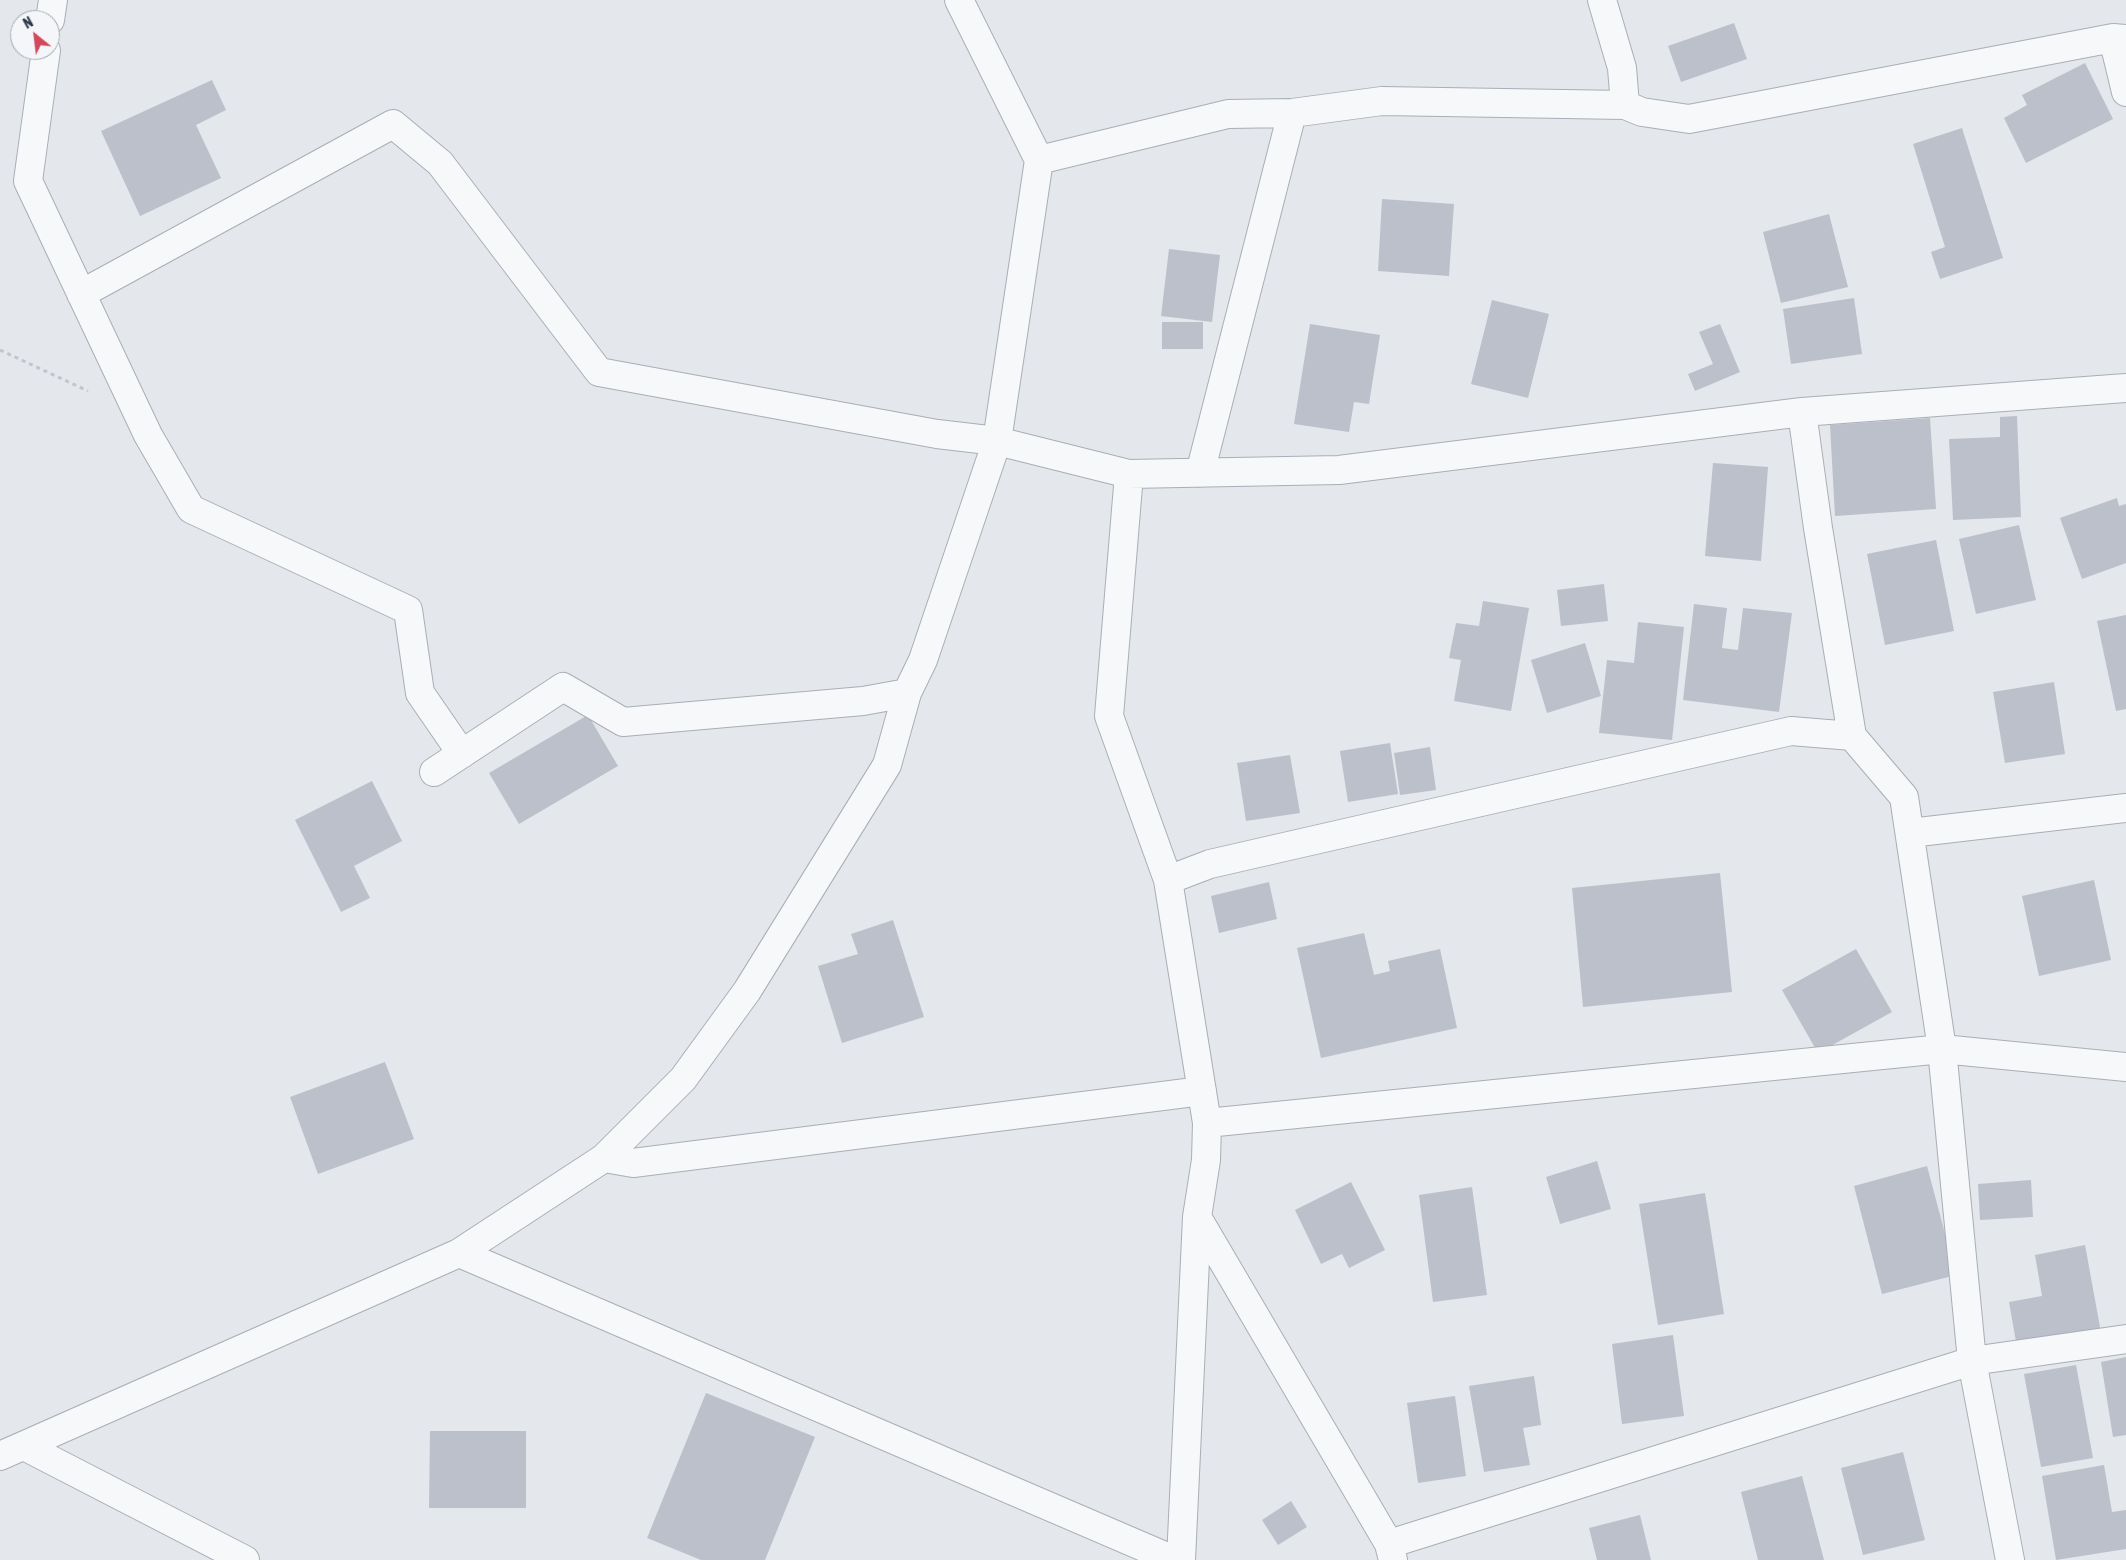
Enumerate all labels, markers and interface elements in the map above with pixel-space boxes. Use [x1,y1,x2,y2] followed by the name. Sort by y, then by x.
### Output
[10,10,60,60] north arrow
[21,14,36,32] text: N

